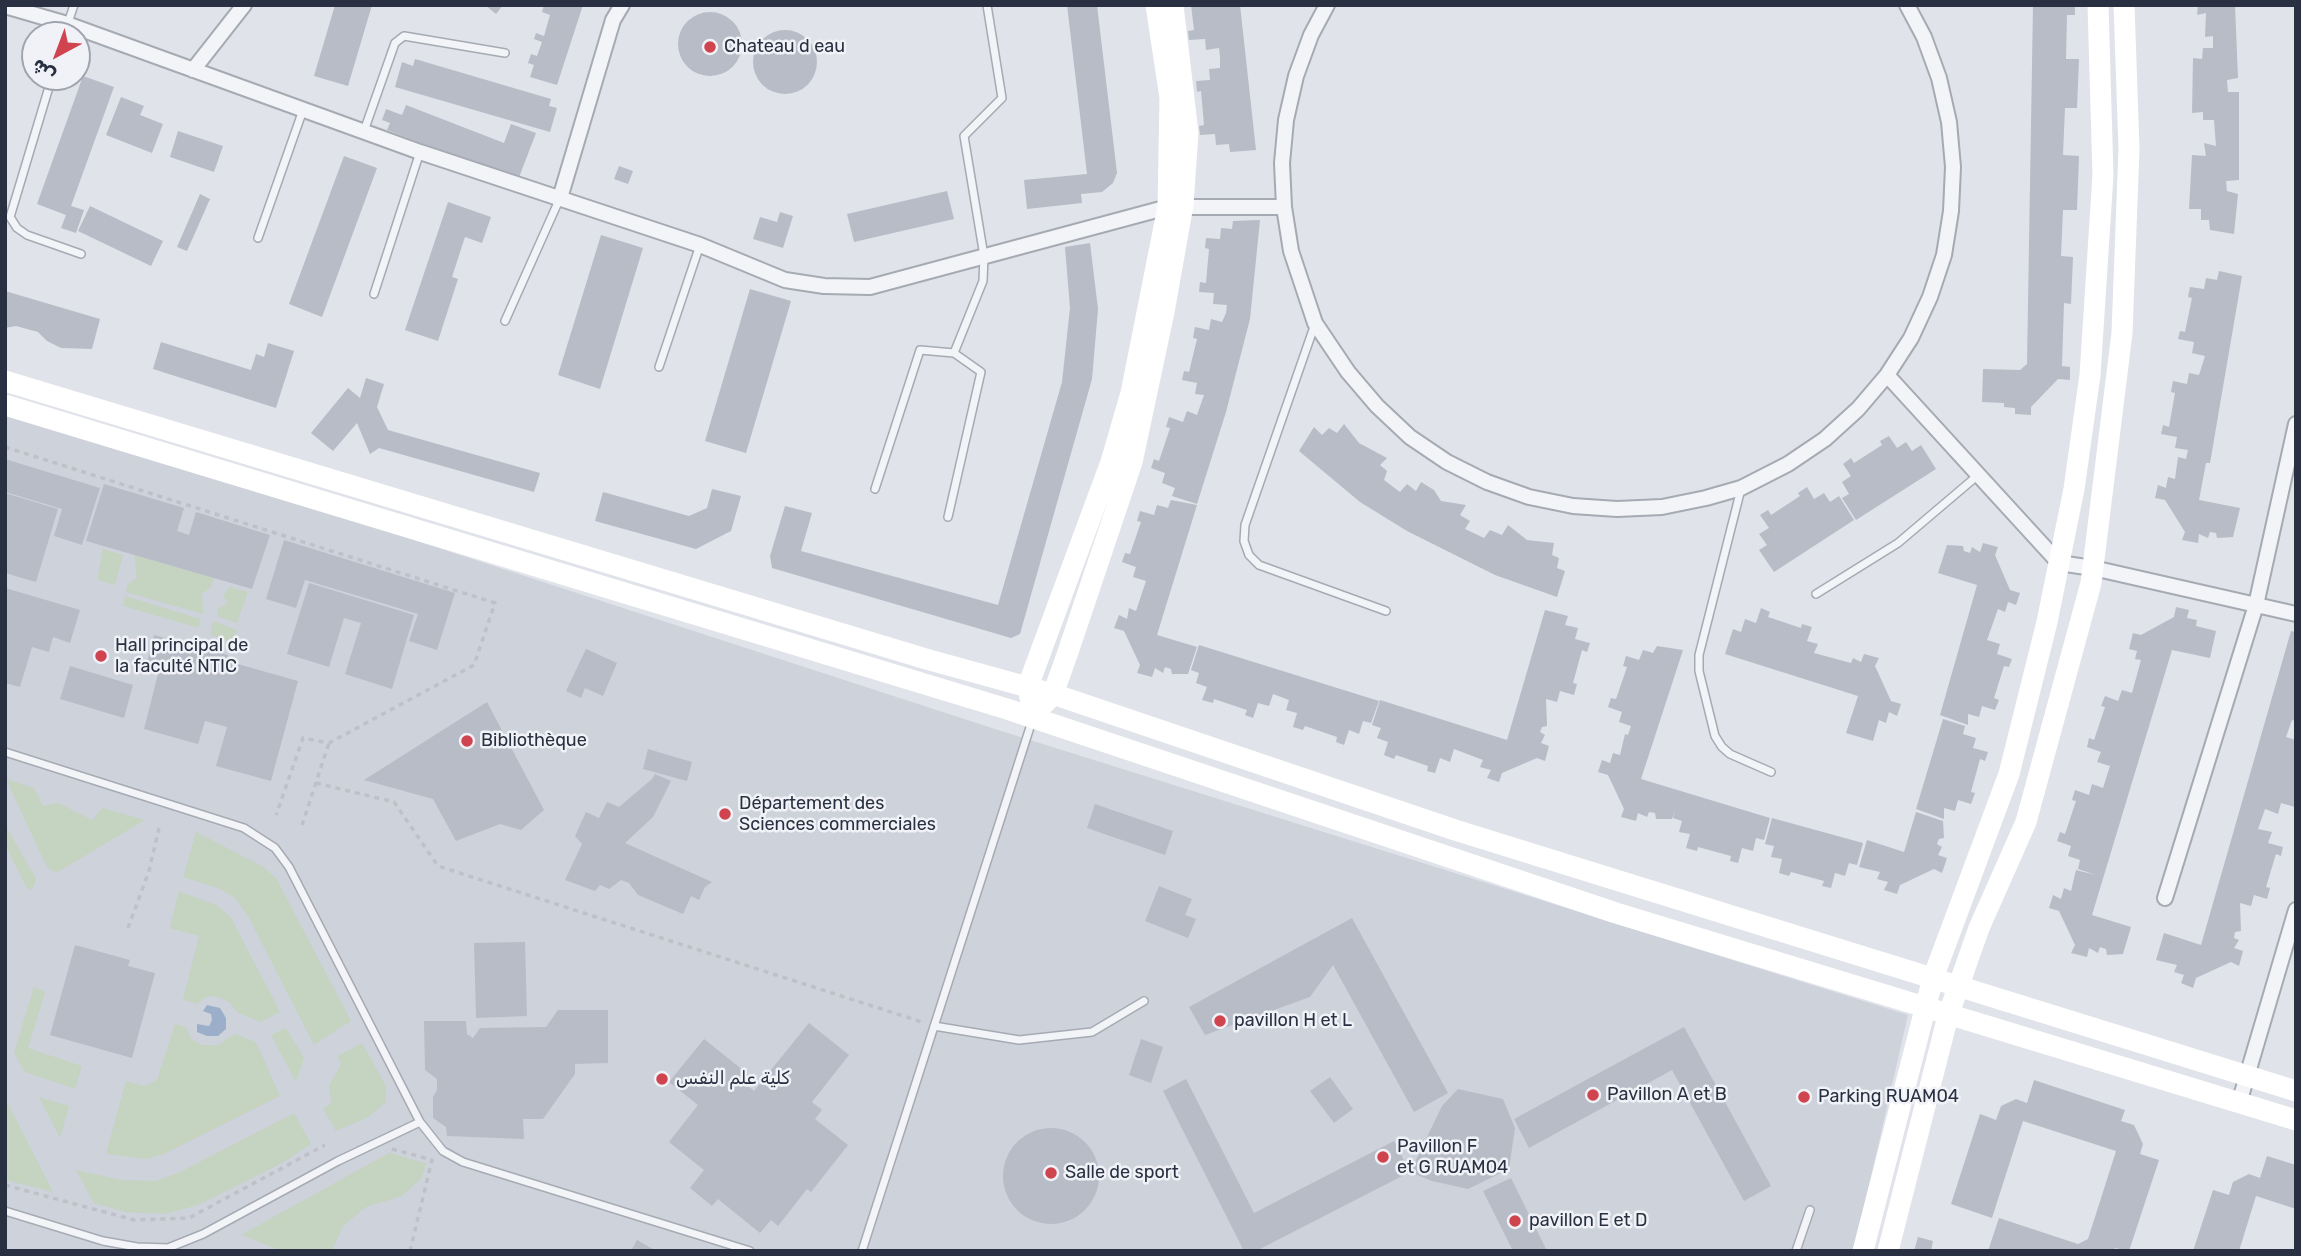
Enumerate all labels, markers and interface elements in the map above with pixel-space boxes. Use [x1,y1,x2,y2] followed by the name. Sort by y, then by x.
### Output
[21,21,91,91] north arrow
[724,36,845,58] place label: Chateau d eau
[702,39,718,55] marker: Chateau d eau
[27,54,60,87] text: ش
[115,635,248,678] place label: Hall principal de la faculté NTIC
[93,648,109,664] marker: Hall principal de la faculté NTIC
[481,730,587,752] place label: Bibliothèque
[459,733,475,749] marker: Bibliothèque
[739,793,936,836] place label: Département des Sciences commerciales
[717,806,733,822] marker: Département des Sciences commerciales
[1234,1010,1352,1032] place label: pavillon H et L
[1212,1013,1228,1029] marker: pavillon H et L
[676,1068,790,1090] place label: كلية علم النفس
[654,1071,670,1087] marker: كلية علم النفس
[1607,1084,1727,1106] place label: Pavillon A et B
[1818,1086,1959,1108] place label: Parking RUAM04
[1585,1087,1601,1103] marker: Pavillon A et B
[1796,1089,1812,1105] marker: Parking RUAM04
[1397,1136,1508,1178] place label: Pavillon F et G RUAM04
[1375,1149,1391,1165] marker: Pavillon F et G RUAM04
[1065,1162,1179,1184] place label: Salle de sport
[1043,1165,1059,1181] marker: Salle de sport
[1529,1210,1647,1232] place label: pavillon E et D
[1507,1213,1523,1229] marker: pavillon E et D

